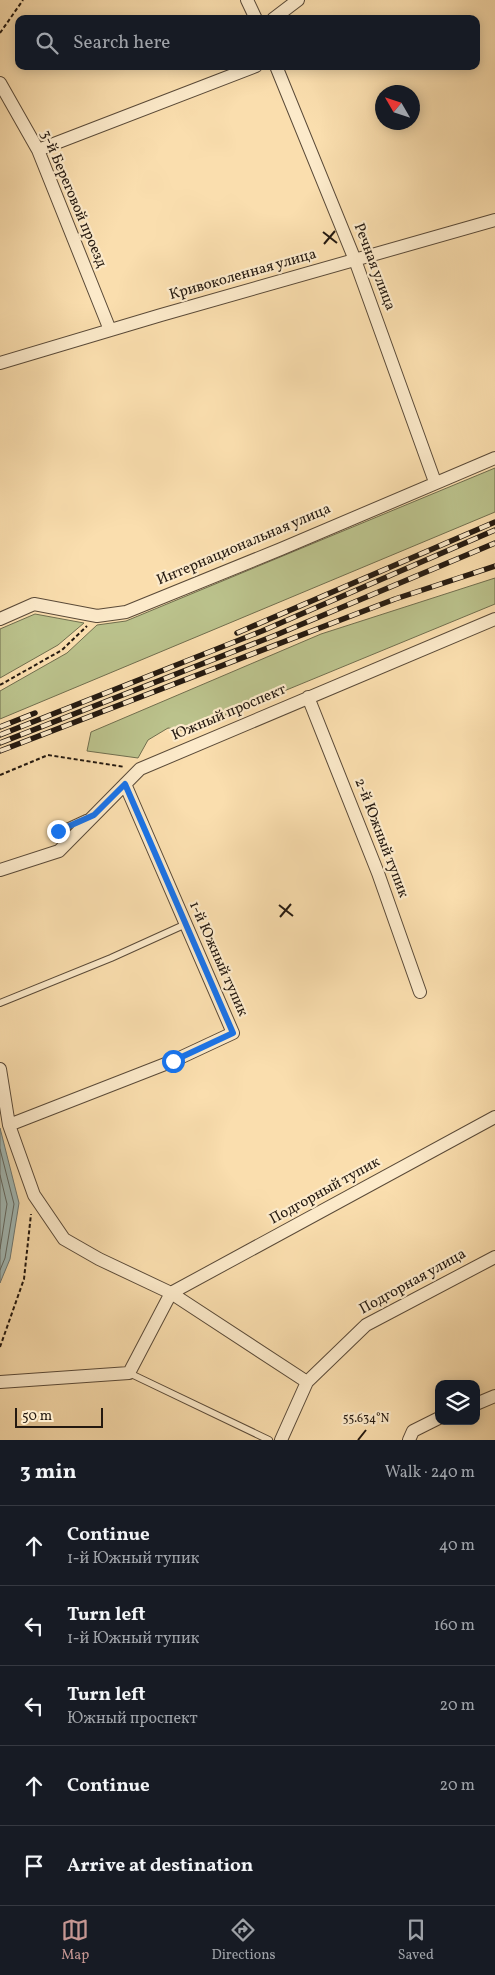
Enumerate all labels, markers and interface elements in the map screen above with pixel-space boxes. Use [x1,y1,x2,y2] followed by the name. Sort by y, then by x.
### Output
[15,15,480,70] search box
[33,29,61,57] icon: search
[73,30,170,56] text: Search here
[375,85,420,130] north arrow
[34,127,112,272] street label: 3-й Береговой проезд
[348,220,400,314] street label: Речная улица
[167,244,319,306] street label: Кривоколенная улица
[154,499,334,591] street label: Интернациональная улица
[169,679,290,747] street label: Южный проспект
[349,775,413,901] street label: 2-й Южный тупик
[47,820,70,843] route end
[183,898,253,1020] street label: 1-й Южный тупик
[162,1050,185,1073] route start
[266,1152,384,1230] street label: Подгорный тупик
[356,1244,470,1320] street label: Подгорная улица
[435,1380,480,1425] map controls
[435,1380,480,1425] button: layers
[15,1405,102,1428] scale bar
[22,1407,52,1426] text: 50 m
[343,1411,389,1427] text: 55.634°N
[20,1458,76,1487] text: 3 min
[385,1462,475,1484] text: Walk · 240 m
[67,1522,150,1548] text: Continue
[20,1532,48,1560] icon: ahead
[439,1535,475,1557] text: 40 m
[67,1548,199,1570] text: 1-й Южный тупик
[67,1602,146,1628] text: Turn left
[20,1612,48,1640] icon: left
[434,1615,475,1637] text: 160 m
[67,1628,199,1650] text: 1-й Южный тупик
[67,1682,146,1708] text: Turn left
[20,1692,48,1720] icon: left
[440,1695,475,1717] text: 20 m
[67,1708,198,1730] text: Южный проспект
[20,1772,48,1800] icon: ahead
[67,1773,150,1799] text: Continue
[440,1775,475,1797] text: 20 m
[20,1852,48,1880] icon: arrive
[67,1853,253,1879] text: Arrive at destination
[61,1916,89,1965] tab: Map
[211,1916,276,1965] tab: Directions
[398,1916,434,1965] tab: Saved

